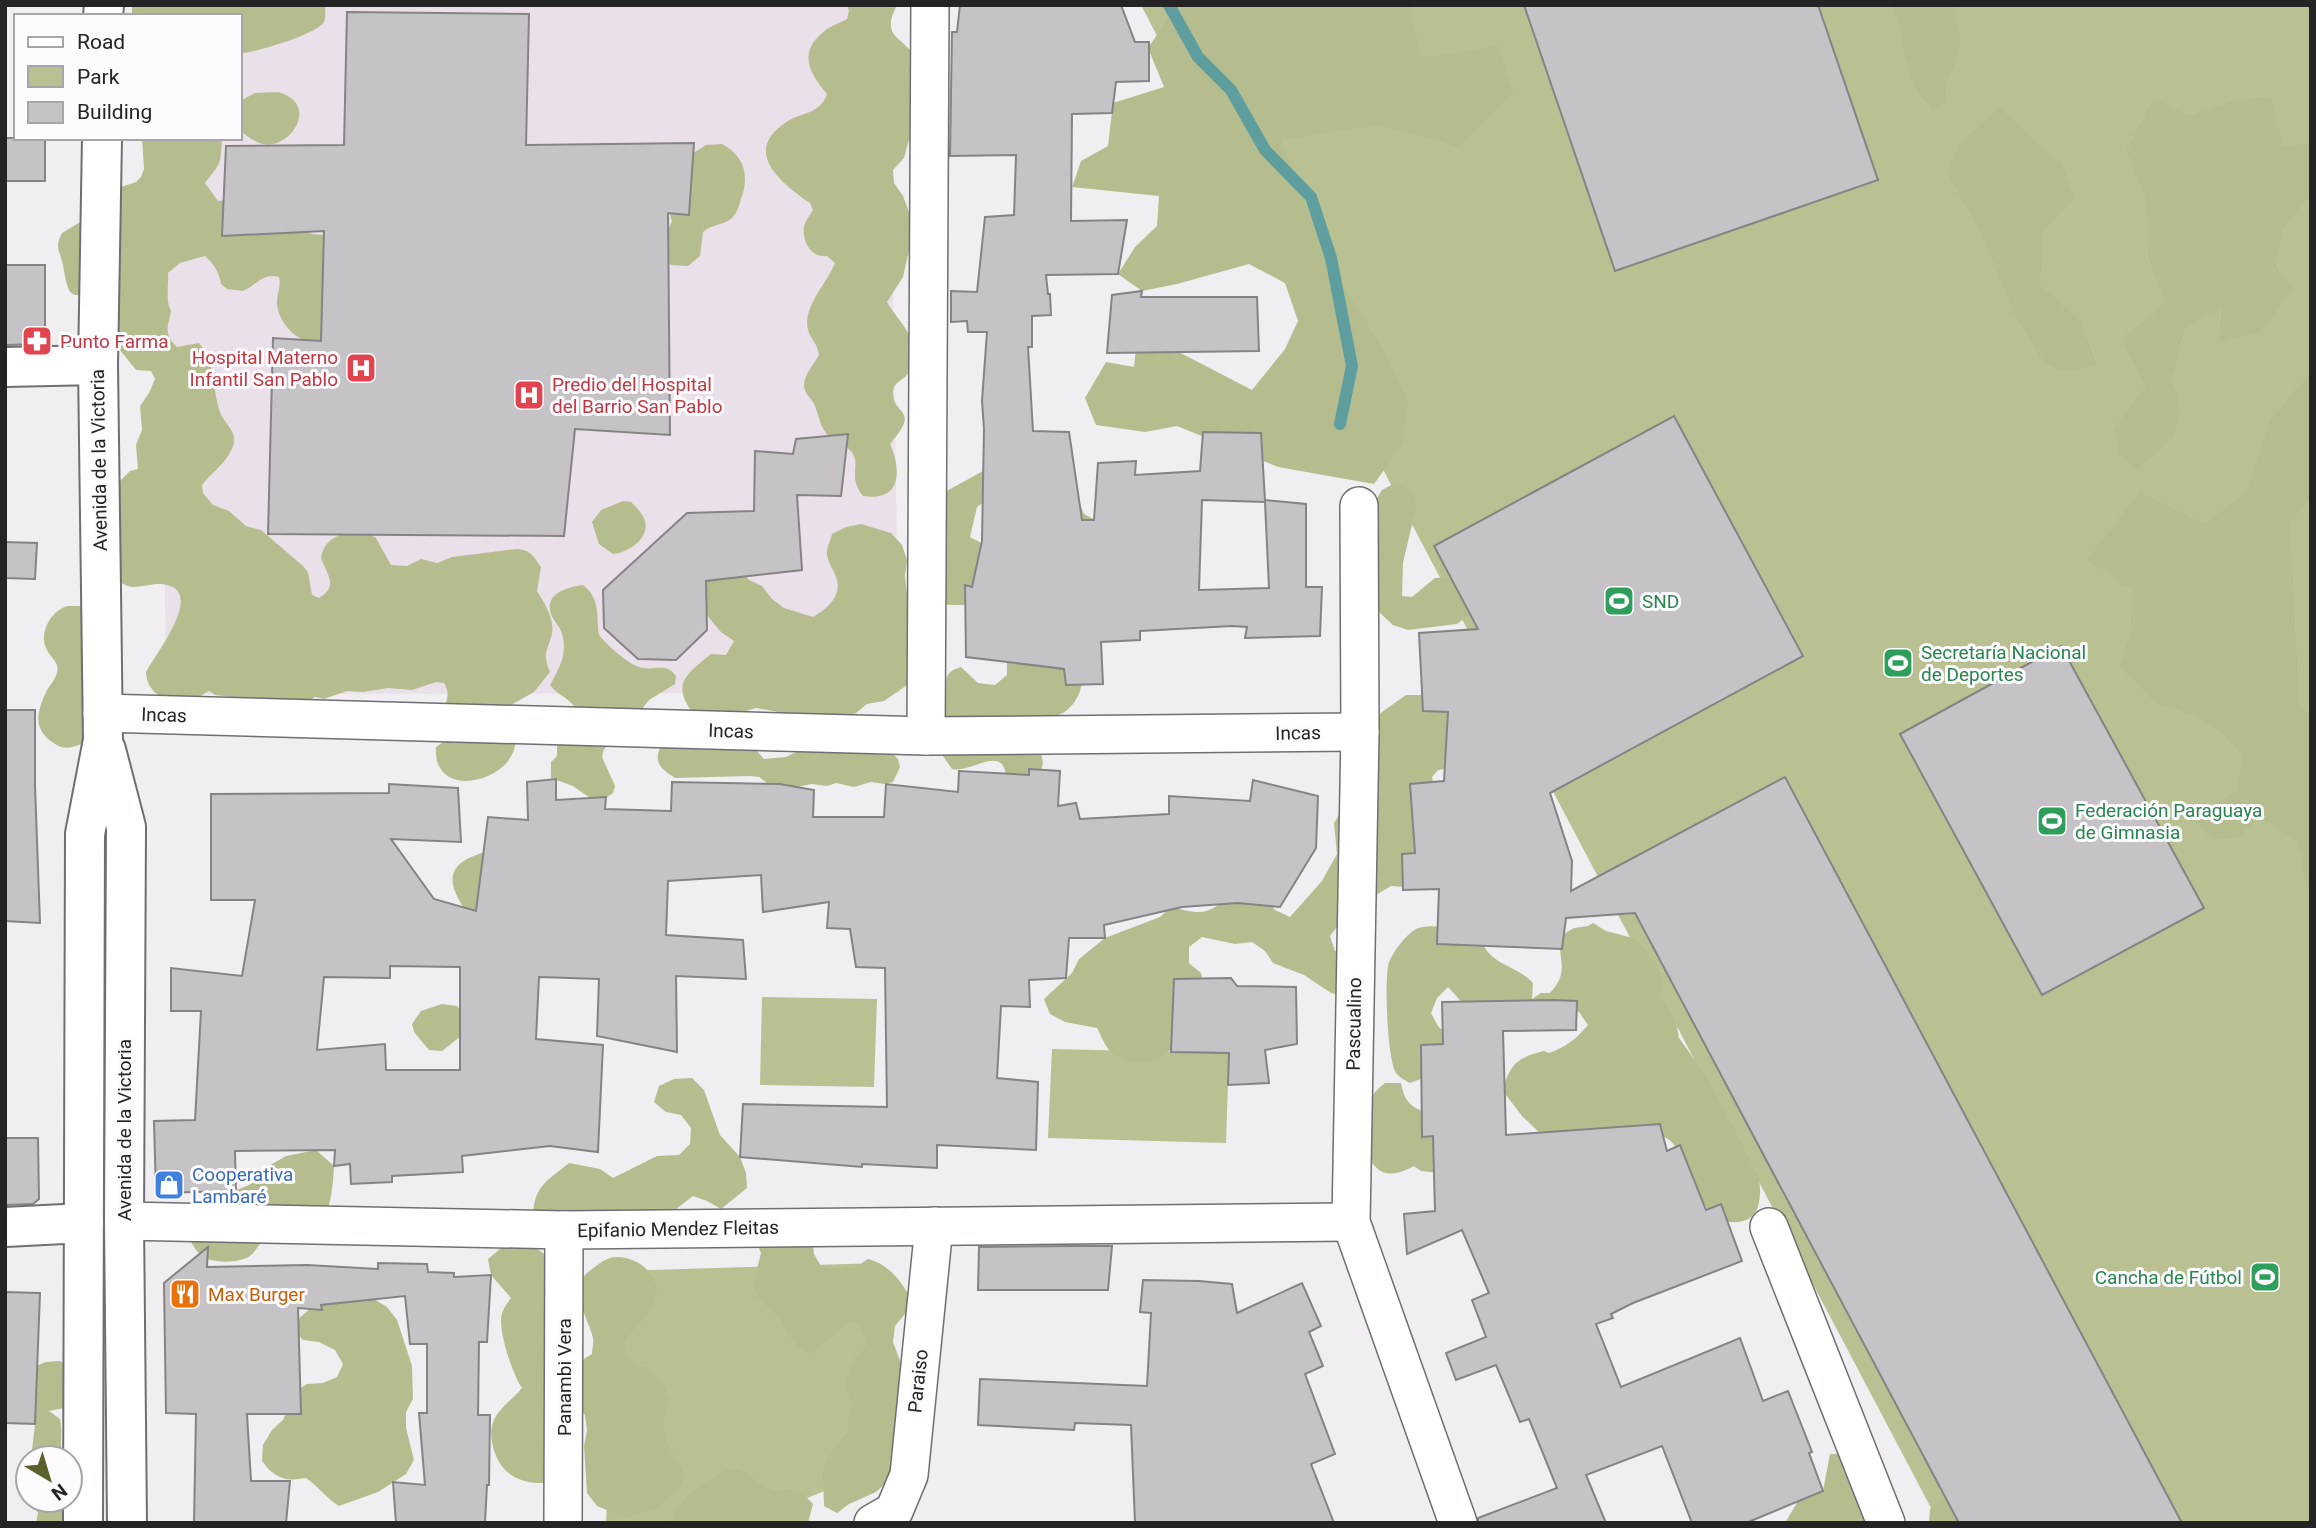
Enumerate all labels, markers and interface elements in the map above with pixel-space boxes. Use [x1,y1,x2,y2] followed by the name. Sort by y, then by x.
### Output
[14,14,242,140] legend
[77,30,125,54] text: Road
[77,65,120,89] text: Park
[77,100,152,124] text: Building
[20,324,54,358] pharmacy icon: Punto Farma
[60,330,169,353] place label: Punto Farma
[190,346,338,391] place label: Hospital Materno Infantil San Pablo
[344,351,378,385] hospital icon: Hospital Materno Infantil San Pablo
[86,369,112,551] street label: Avenida de la Victoria
[552,373,723,418] place label: Predio del Hospital del Barrio San Pablo
[512,378,546,412] hospital icon: Predio del Hospital del Barrio San Pablo
[1602,584,1636,618] sports icon: SND
[1642,590,1679,613] place label: SND
[1921,641,2086,686] place label: Secretaría Nacional de Deportes
[1881,646,1915,680] sports icon: Secretaría Nacional de Deportes
[141,703,187,727] street label: Incas
[708,719,754,743] street label: Incas
[1275,721,1321,745] street label: Incas
[2075,799,2262,844] place label: Federación Paraguaya de Gimnasia
[2035,804,2069,838] sports icon: Federación Paraguaya de Gimnasia
[1342,977,1366,1071] street label: Pascualino
[113,1039,136,1221] street label: Avenida de la Victoria
[192,1163,293,1208] place label: Cooperativa Lambaré
[152,1168,186,1202] shop icon: Cooperativa Lambaré
[577,1216,779,1242] street label: Epifanio Mendez Fleitas
[2248,1260,2282,1294] sports icon: Cancha de Fútbol
[2095,1266,2242,1289] place label: Cancha de Fútbol
[168,1277,202,1311] restaurant icon: Max Burger
[208,1283,305,1306] place label: Max Burger
[553,1318,576,1436] street label: Panambi Vera
[903,1348,933,1414] street label: Paraiso
[14,1444,84,1514] north arrow
[47,1479,72,1505] text: N

